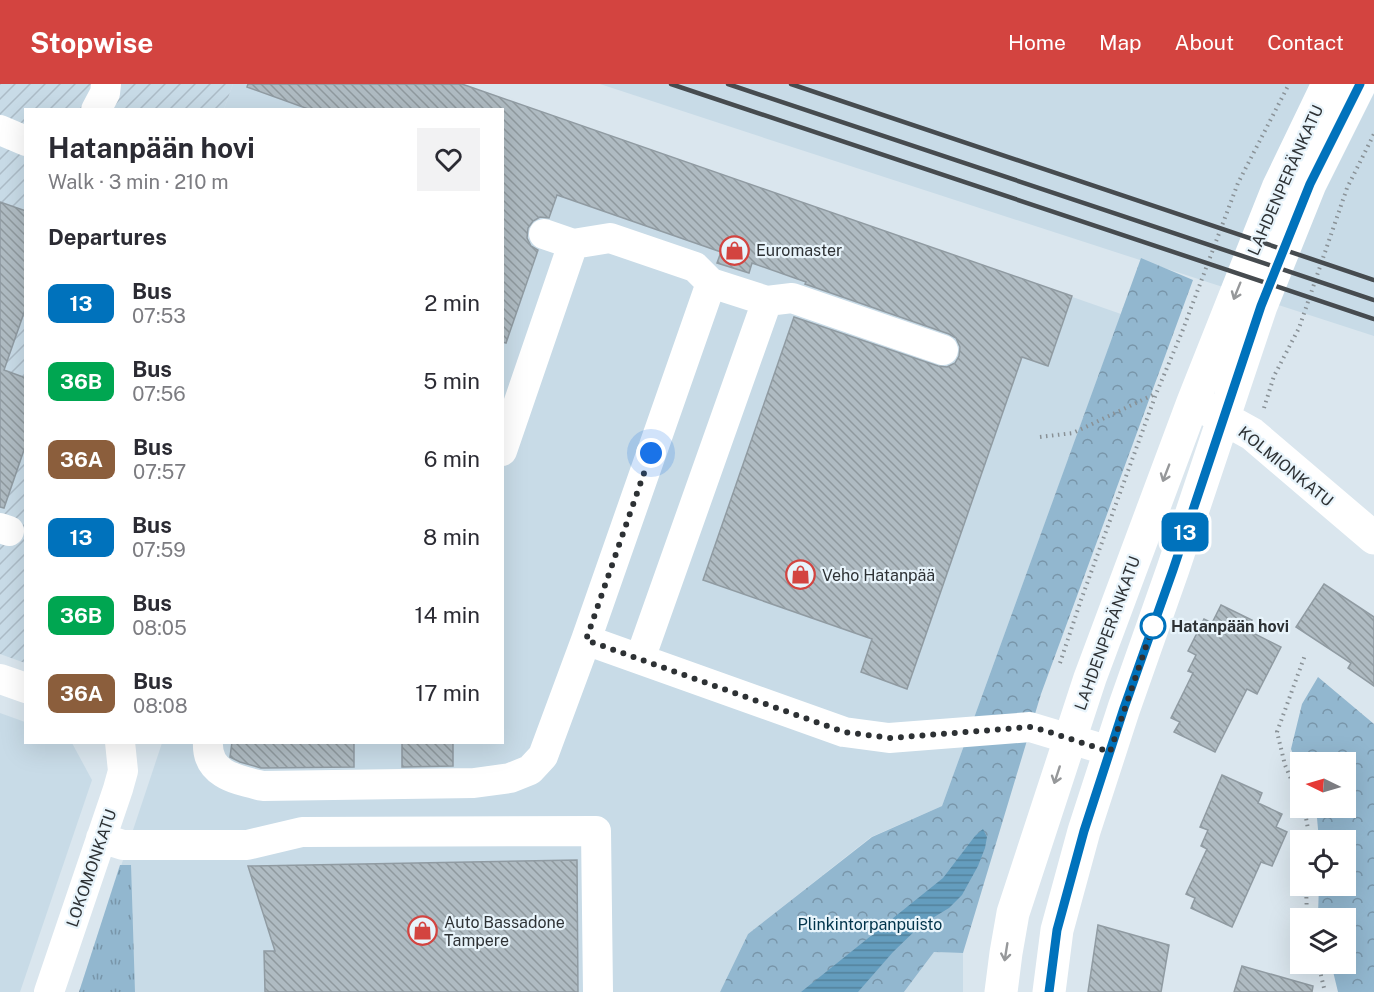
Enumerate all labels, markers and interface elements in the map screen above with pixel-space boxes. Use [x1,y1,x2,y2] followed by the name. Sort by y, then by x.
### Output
[30,26,153,59] text: Stopwise
[1008,30,1066,55] text: Home
[1099,30,1142,55] text: Map
[1175,30,1234,55] text: About
[1267,30,1344,55] text: Contact
[1243,102,1327,258] street label: LAHDENPERÄNKATU
[417,128,480,191] button: heart
[48,131,255,164] text: Hatanpään hovi
[48,170,229,194] text: Walk · 3 min · 210 m
[48,224,167,250] text: Departures
[719,234,751,266] shop icon: Euromaster
[756,241,842,260] place label: Euromaster
[132,278,172,304] text: Bus
[1231,282,1242,300] one-way arrow
[424,290,480,316] text: 2 min
[70,291,92,316] text: 13
[132,304,186,328] text: 07:53
[132,356,172,382] text: Bus
[423,368,480,394] text: 5 min
[60,369,102,394] text: 36B
[132,382,186,406] text: 07:56
[1235,422,1337,510] street label: KOLMIONKATU
[133,434,173,460] text: Bus
[636,438,666,468] your location
[424,446,480,472] text: 6 min
[60,447,103,472] text: 36A
[133,460,186,484] text: 07:57
[1160,463,1171,482] one-way arrow
[132,512,172,538] text: Bus
[1158,512,1212,552] line badge: 13
[1174,520,1196,545] text: 13
[423,524,480,550] text: 8 min
[70,525,92,550] text: 13
[132,538,186,562] text: 07:59
[1070,553,1144,713] street label: LAHDENPERÄNKATU
[785,559,817,591] shop icon: Veho Hatanpää
[822,566,935,585] place label: Veho Hatanpää
[132,590,172,616] text: Bus
[415,602,480,628] text: 14 min
[60,603,102,628] text: 36B
[1140,613,1166,639] marker: Hatanpään hovi
[132,616,187,640] text: 08:05
[1171,617,1289,636] place label: Hatanpään hovi
[133,668,173,694] text: Bus
[415,680,480,706] text: 17 min
[60,681,103,706] text: 36A
[133,694,188,718] text: 08:08
[1290,752,1356,818] north arrow
[1290,752,1356,974] map controls
[1051,765,1062,784] one-way arrow
[62,807,120,929] street label: LOKOMONKATU
[1290,830,1356,896] button: locate
[1290,908,1356,974] button: layers
[444,913,565,950] place label: Auto Bassadone Tampere
[407,915,439,947] shop icon: Auto Bassadone Tampere
[798,915,942,934] park label: Plinkintorpanpuisto
[1001,942,1012,962] one-way arrow

